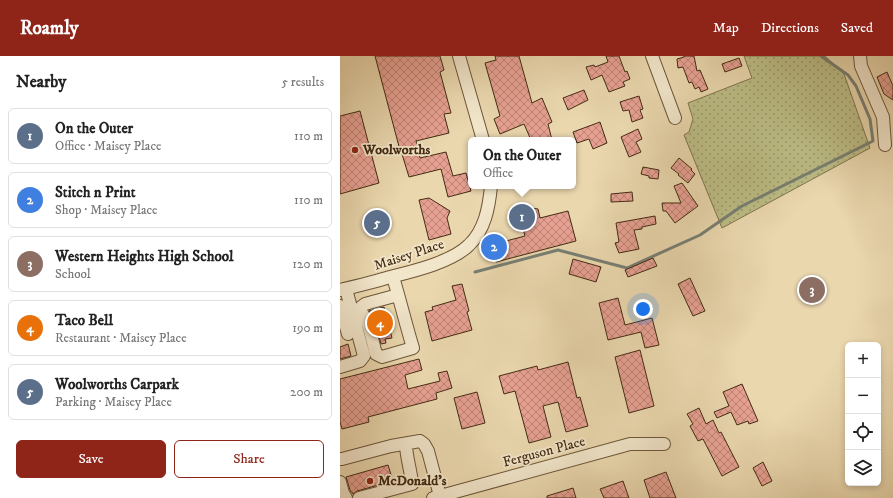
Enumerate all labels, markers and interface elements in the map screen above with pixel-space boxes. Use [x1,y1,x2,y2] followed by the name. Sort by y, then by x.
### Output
[20,17,79,40] text: Roamly
[713,19,739,37] text: Map
[761,19,819,37] text: Directions
[841,19,873,37] text: Saved
[16,71,66,93] text: Nearby
[282,74,324,90] text: 5 results
[55,119,133,138] text: On the Outer
[28,128,32,144] text: 1
[294,128,323,144] text: 110 m
[468,137,576,189] popup
[55,138,161,154] text: Office · Maisey Place
[362,141,431,159] place label: Woolworths
[350,145,360,155] marker: Woolworths
[483,146,561,165] text: On the Outer
[483,165,513,181] text: Office
[55,183,136,202] text: Stitch n Print
[27,192,33,208] text: 2
[294,192,323,208] text: 110 m
[55,202,157,218] text: Shop · Maisey Place
[509,202,535,232] pin: 1
[364,208,390,238] pin: 5
[481,232,507,262] pin: 2
[372,235,446,275] street label: Maisey Place
[55,247,233,266] text: Western Heights High School
[28,256,32,272] text: 3
[292,256,323,272] text: 120 m
[55,266,91,282] text: School
[799,275,825,305] pin: 3
[633,299,653,319] your location
[367,308,393,338] pin: 4
[55,311,113,330] text: Taco Bell
[26,320,34,336] text: 4
[292,320,323,336] text: 190 m
[55,330,187,346] text: Restaurant · Maisey Place
[845,342,881,486] map controls
[845,342,881,378] button: +
[55,375,179,394] text: Woolworths Carpark
[845,378,881,414] button: −
[27,384,33,400] text: 5
[290,384,323,400] text: 200 m
[55,394,172,410] text: Parking · Maisey Place
[845,414,881,450] button: locate
[501,432,587,472] street label: Ferguson Place
[16,440,166,478] button: Save
[174,440,324,478] button: Share
[845,450,881,486] button: layers
[378,472,447,490] place label: McDonald's
[365,476,375,486] marker: McDonald's

